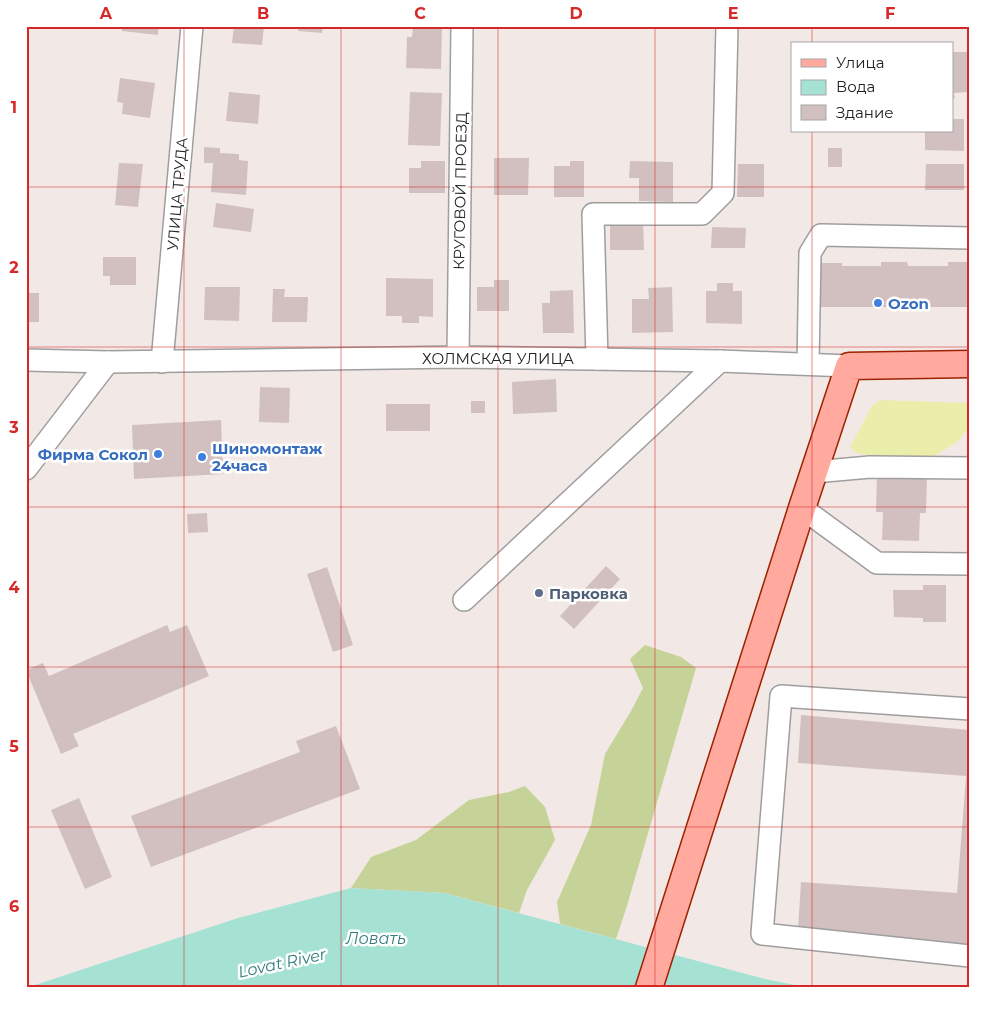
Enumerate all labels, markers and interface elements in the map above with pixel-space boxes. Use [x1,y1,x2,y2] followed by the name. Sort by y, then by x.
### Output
[99,4,113,23] text: A
[257,4,269,23] text: B
[414,4,426,23] text: C
[569,4,583,23] text: D
[728,4,738,23] text: E
[885,4,895,23] text: F
[791,42,954,132] legend
[836,53,884,72] text: Улица
[836,77,875,96] text: Вода
[11,98,17,117] text: 1
[836,103,894,122] text: Здание
[449,112,471,270] street label: КРУГОВОЙ ПРОЕЗД
[163,137,191,251] street label: УЛИЦА ТРУДА
[9,258,19,277] text: 2
[888,294,929,313] place label: Ozon
[872,297,884,309] marker: Ozon
[422,349,574,368] street label: ХОЛМСКАЯ УЛИЦА
[8,418,19,437] text: 3
[212,439,323,475] place label: Шиномонтаж 24часа
[38,445,148,464] place label: Фирма Сокол
[152,448,164,460] marker: Фирма Сокол
[196,451,208,463] marker: Шиномонтаж 24часа
[8,578,20,597] text: 4
[549,584,628,603] place label: Парковка
[533,587,545,599] marker: Парковка
[9,737,19,756] text: 5
[9,897,19,916] text: 6
[345,929,406,948] water label: Ловать
[236,944,328,982] water label: Lovat River

